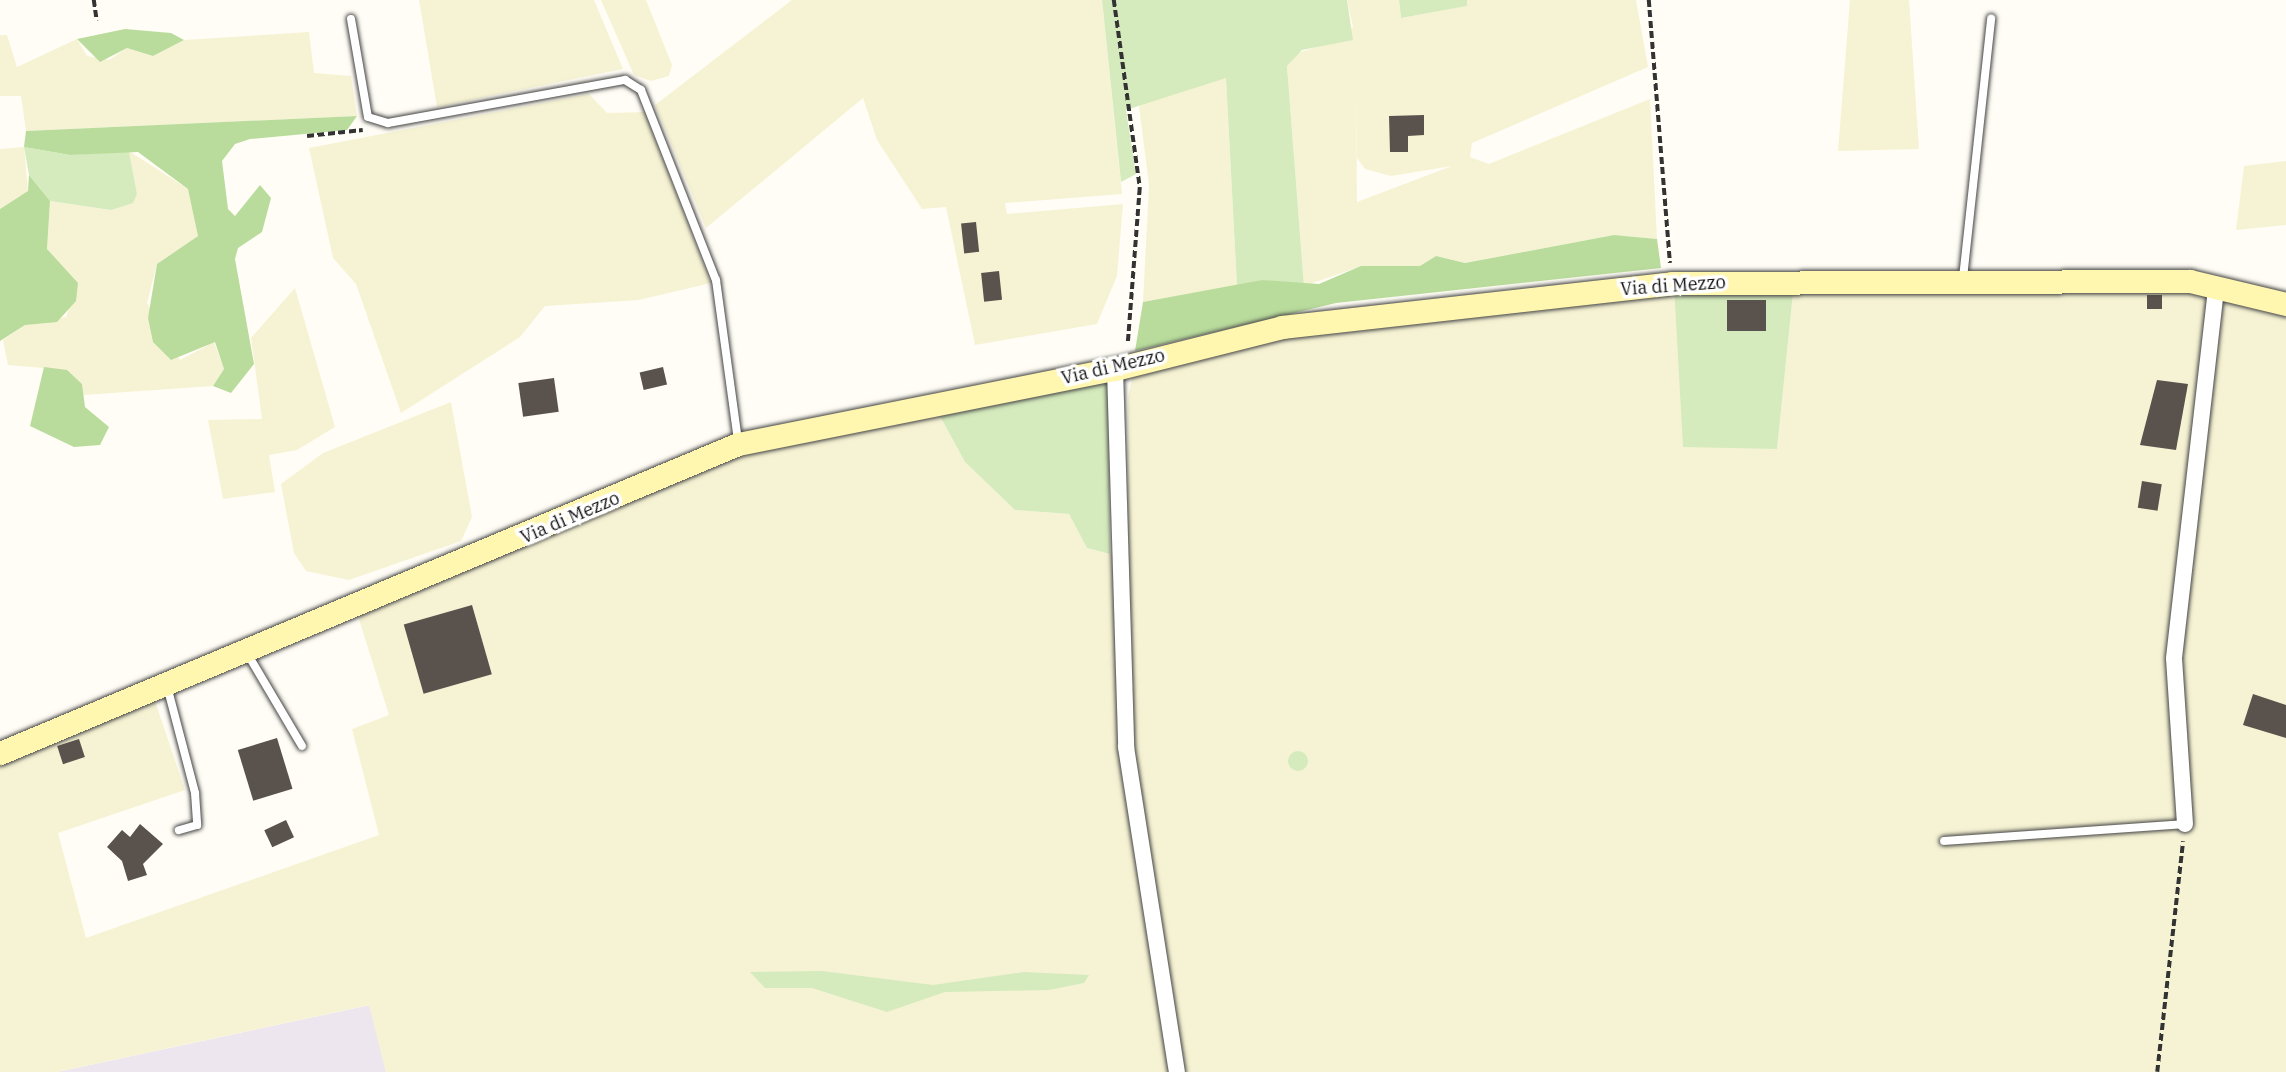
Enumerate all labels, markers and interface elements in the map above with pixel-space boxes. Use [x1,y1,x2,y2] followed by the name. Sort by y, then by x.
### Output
[1620,272,1726,300] street label: Via di Mezzo
[1059,345,1167,389] street label: Via di Mezzo
[517,487,623,549] street label: Via di Mezzo

